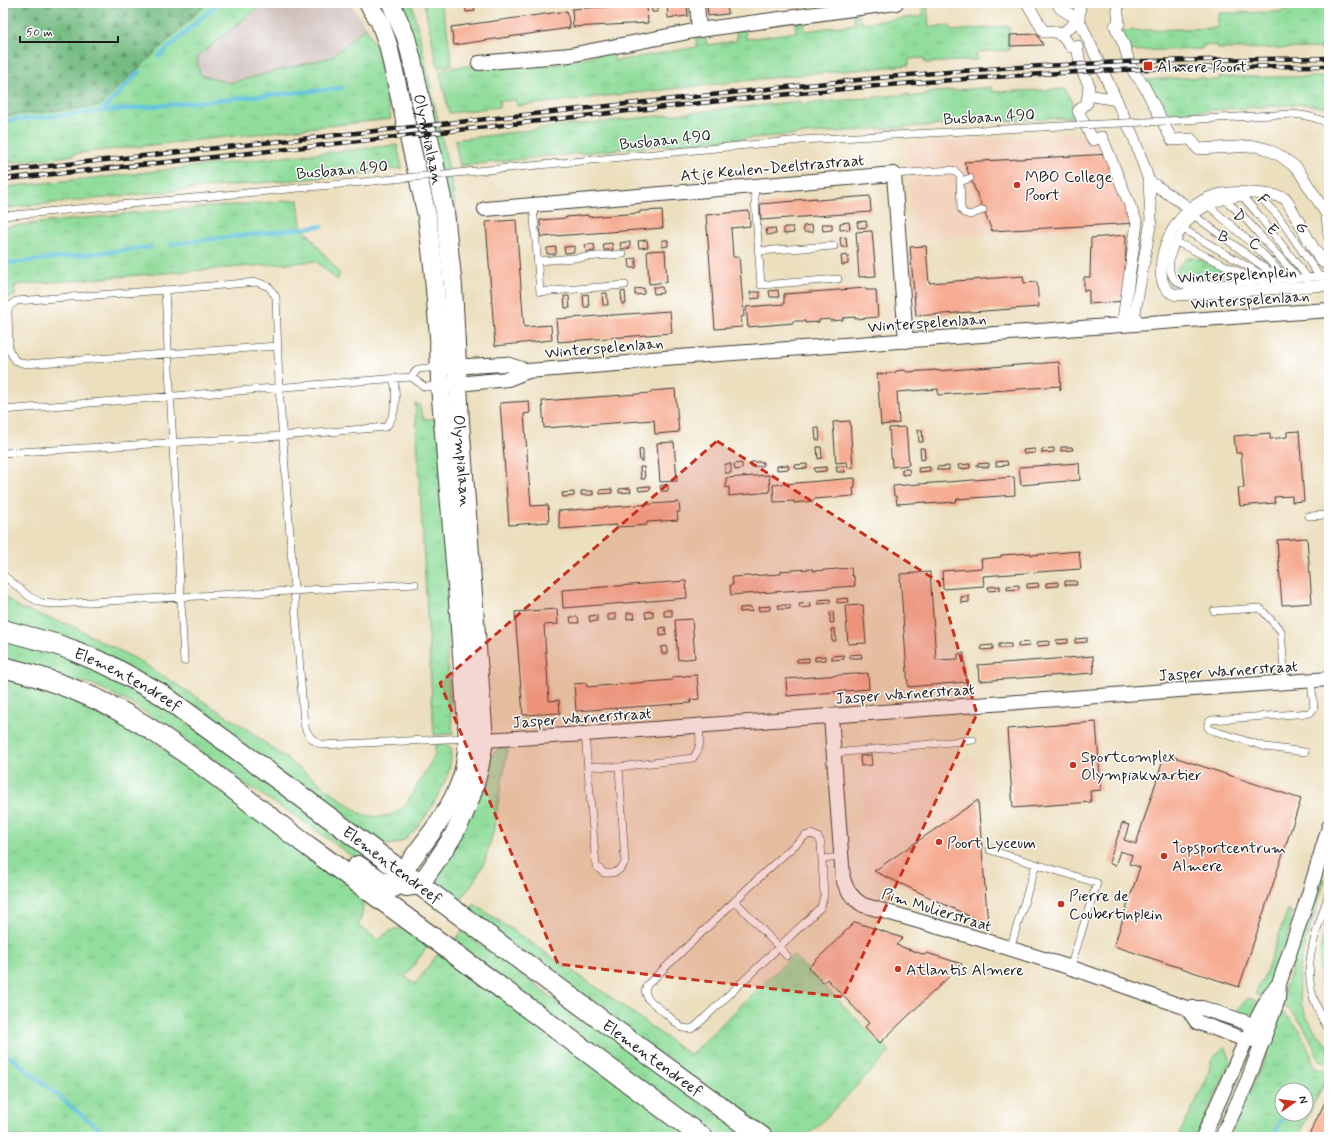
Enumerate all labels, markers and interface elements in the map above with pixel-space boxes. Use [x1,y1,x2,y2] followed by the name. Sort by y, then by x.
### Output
[20,18,118,44] scale bar
[26,25,53,41] text: 50 m
[1157,57,1247,78] place label: Almere Poort
[1142,60,1154,72] marker: Almere Poort
[408,92,448,187] street label: Olympialaan
[943,105,1036,130] street label: Busbaan 490
[618,125,712,156] street label: Busbaan 490
[679,150,865,187] street label: Atje Keulen-Deelstrastraat
[295,156,389,185] street label: Busbaan 490
[1025,167,1112,206] place label: MBO College Poort
[1012,180,1022,190] marker: MBO College Poort
[1252,190,1274,210] street label: F
[1228,205,1250,228] street label: D
[1290,218,1313,238] street label: G
[1261,220,1283,241] street label: E
[1214,226,1233,249] street label: B
[1244,232,1266,256] street label: C
[1177,262,1297,289] street label: Winterspelenplein
[1190,286,1310,315] street label: Winterspelenlaan
[867,309,987,338] street label: Winterspelenlaan
[544,333,664,364] street label: Winterspelenlaan
[448,414,475,508] street label: Olympialaan
[71,643,185,717] street label: Elementendreef
[1158,656,1299,687] street label: Jasper Warnerstraat
[835,679,976,710] street label: Jasper Warnerstraat
[512,703,653,734] street label: Jasper Warnerstraat
[1081,747,1202,786] place label: Sportcomplex Olympiakwartier
[1068,760,1078,770] marker: Sportcomplex Olympiakwartier
[338,822,446,910] street label: Elementendreef
[947,833,1036,854] place label: Poort Lyceum
[934,837,944,847] marker: Poort Lyceum
[1172,838,1286,877] place label: Topsportcentrum Almere
[1159,851,1169,861] marker: Topsportcentrum Almere
[879,884,994,937] street label: Pim Mulierstraat
[1069,886,1162,925] place label: Pierre de Coubertinplein
[1056,899,1066,909] marker: Pierre de Coubertinplein
[906,960,1024,981] place label: Atlantis Almere
[893,964,903,974] marker: Atlantis Almere
[598,1015,706,1102] street label: Elementendreef
[1274,1082,1314,1122] north arrow
[1295,1095,1310,1105] text: N

